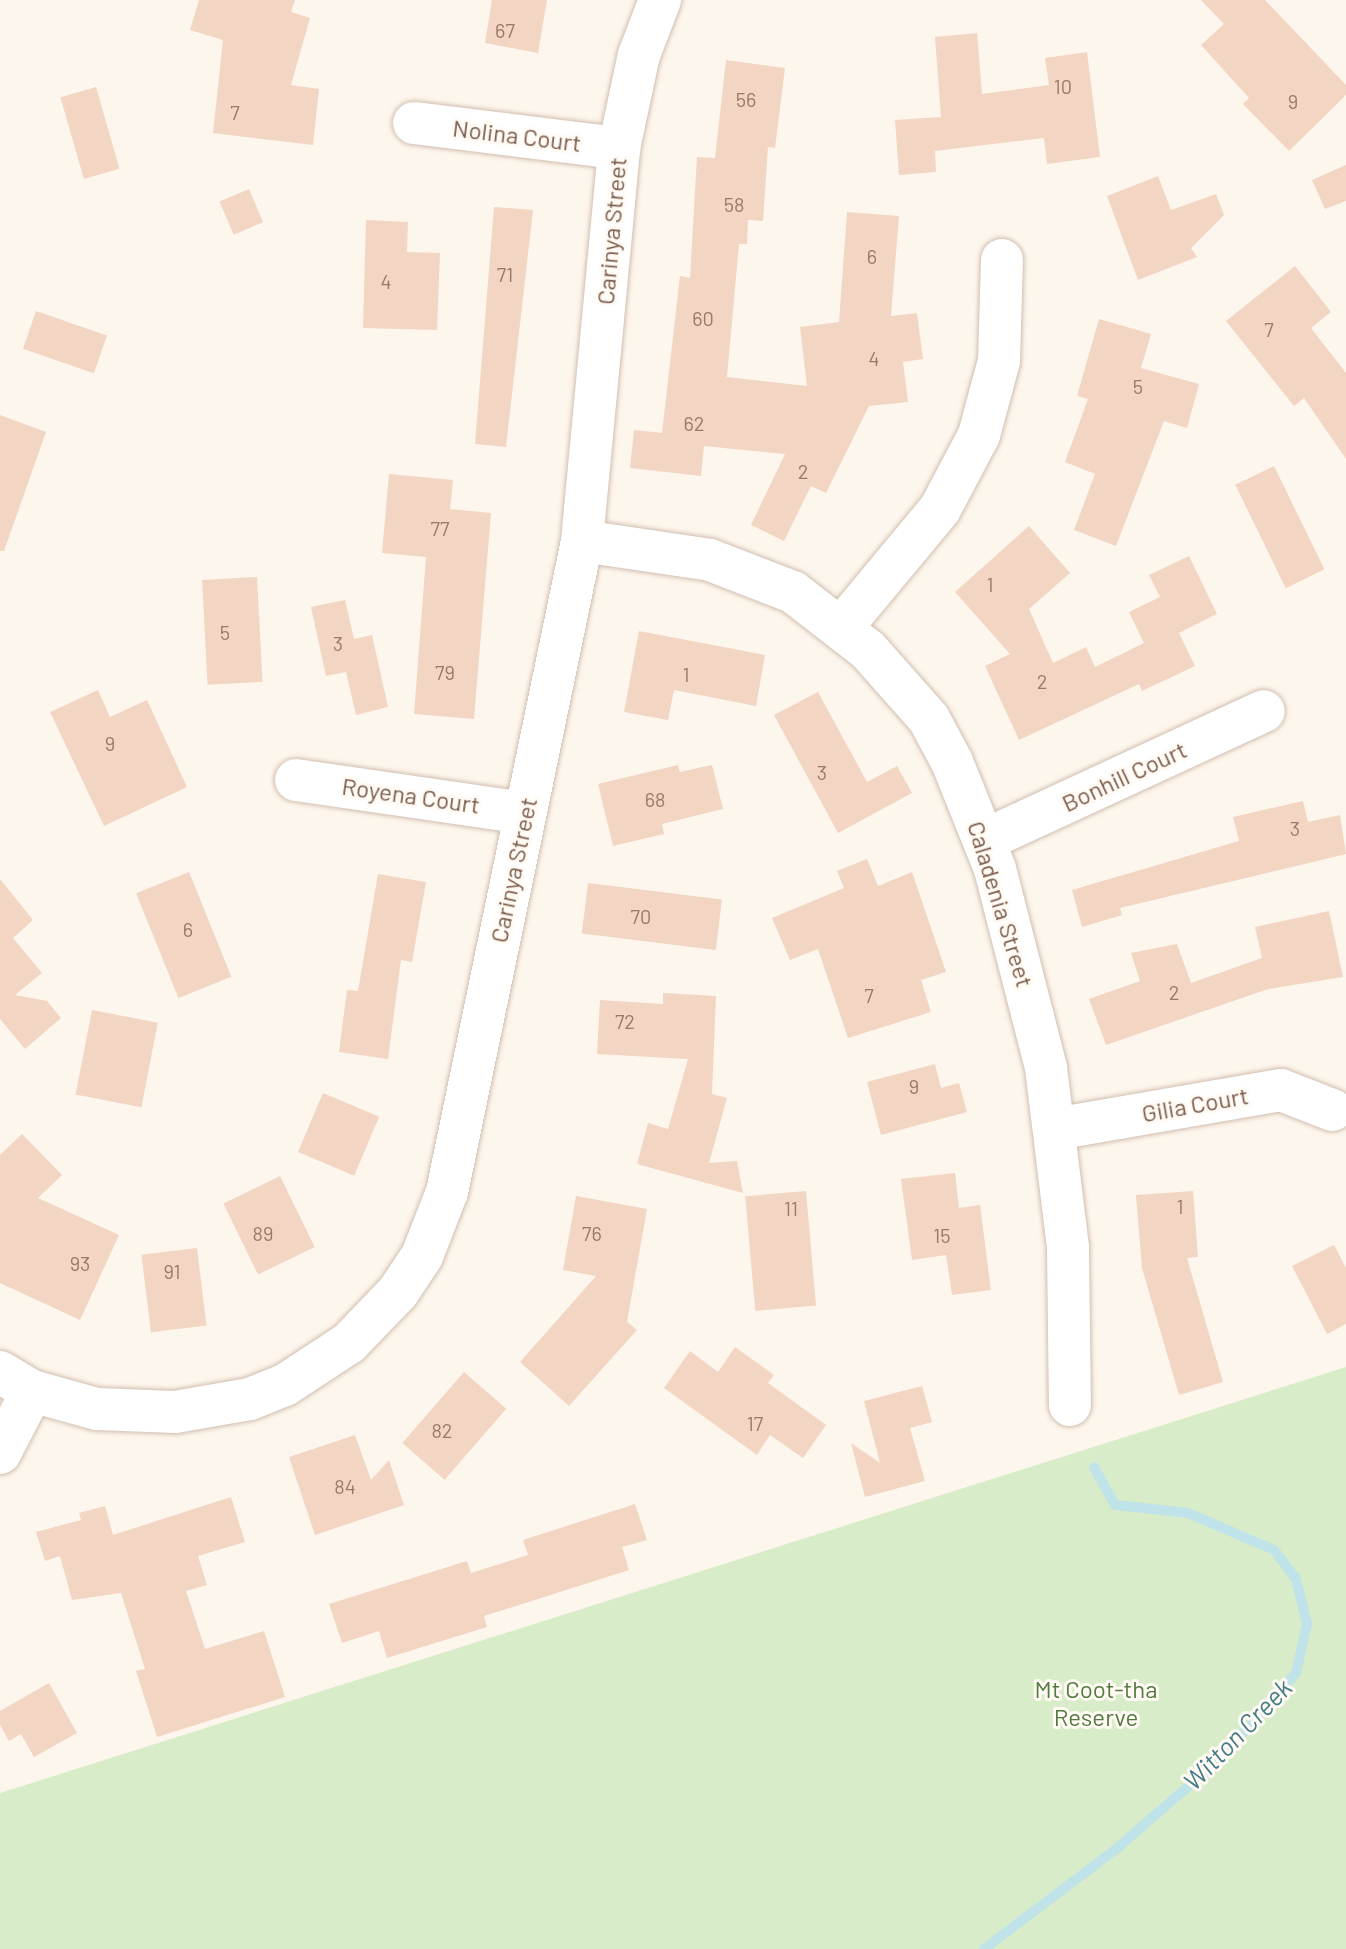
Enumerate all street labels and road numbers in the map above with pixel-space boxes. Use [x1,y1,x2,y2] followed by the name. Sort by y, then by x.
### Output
[451,113,583,157] street label: Nolina Court
[590,156,632,306] street label: Carinya Street
[1057,735,1191,817] street label: Bonhill Court
[340,771,482,819] street label: Royena Court
[484,795,542,945] street label: Carinya Street
[962,818,1040,990] street label: Caladenia Street
[1139,1080,1251,1128] street label: Gilia Court

